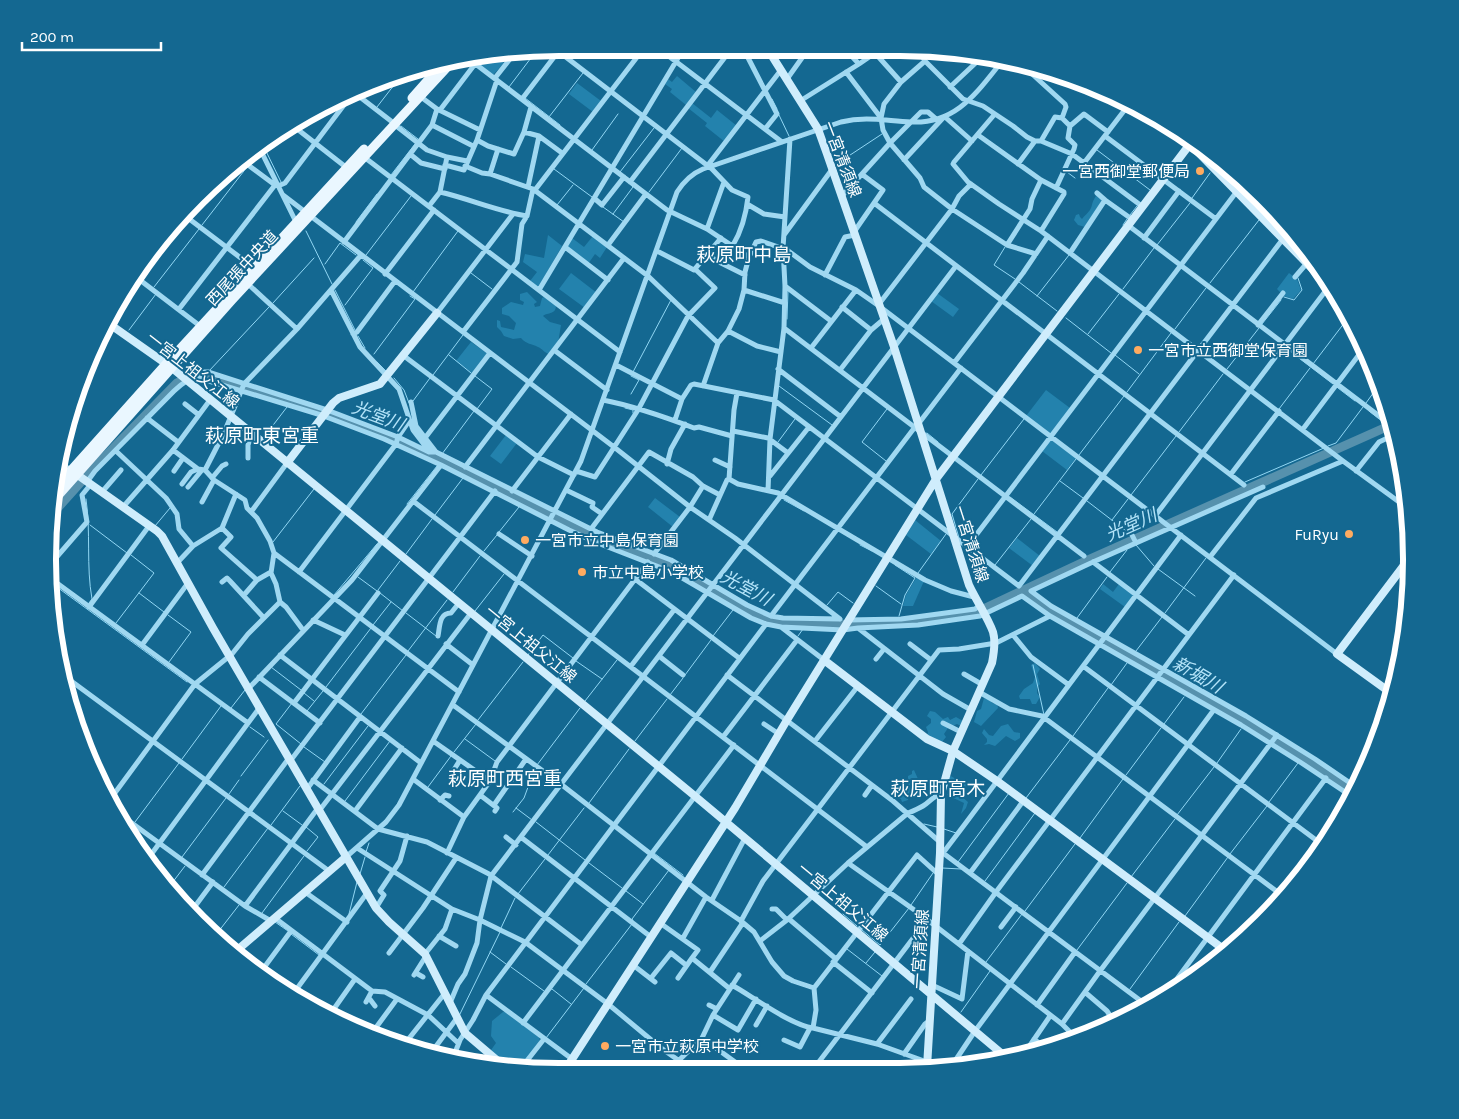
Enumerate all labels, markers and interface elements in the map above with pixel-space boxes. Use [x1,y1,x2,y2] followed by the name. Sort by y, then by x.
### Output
[22,20,161,52] scale bar
[30,28,74,46] text: 200 m
[819,118,865,200] street label: 一宮清須線
[1062,162,1190,181] place label: 一宮西御堂郵便局
[1194,165,1206,177] marker: 一宮西御堂郵便局
[202,226,282,310] street label: 西尾張中央道
[696,244,792,266] district label: 萩原町中島
[143,328,243,412] street label: 一宮上祖父江線
[1148,341,1308,360] place label: 一宮市立西御堂保育園
[1132,344,1144,356] marker: 一宮市立西御堂保育園
[349,396,409,437] water label: 光堂川
[205,425,319,447] district label: 萩原町東宮重
[950,503,992,585] street label: 一宮清須線
[1102,503,1162,546] water label: 光堂川
[1294,525,1339,544] place label: FuRyu
[1343,528,1355,540] marker: FuRyu
[535,531,679,550] place label: 一宮市立中島保育園
[519,534,531,546] marker: 一宮市立中島保育園
[592,563,704,582] place label: 市立中島小学校
[576,566,588,578] marker: 市立中島小学校
[717,566,777,611] water label: 光堂川
[481,601,581,687] street label: 一宮上祖父江線
[1169,652,1229,699] water label: 新堀川
[448,768,562,790] district label: 萩原町西宮重
[890,778,986,800] district label: 萩原町高木
[794,859,892,945] street label: 一宮上祖父江線
[908,908,932,990] street label: 一宮清須線
[615,1037,759,1056] place label: 一宮市立萩原中学校
[599,1040,611,1052] marker: 一宮市立萩原中学校

